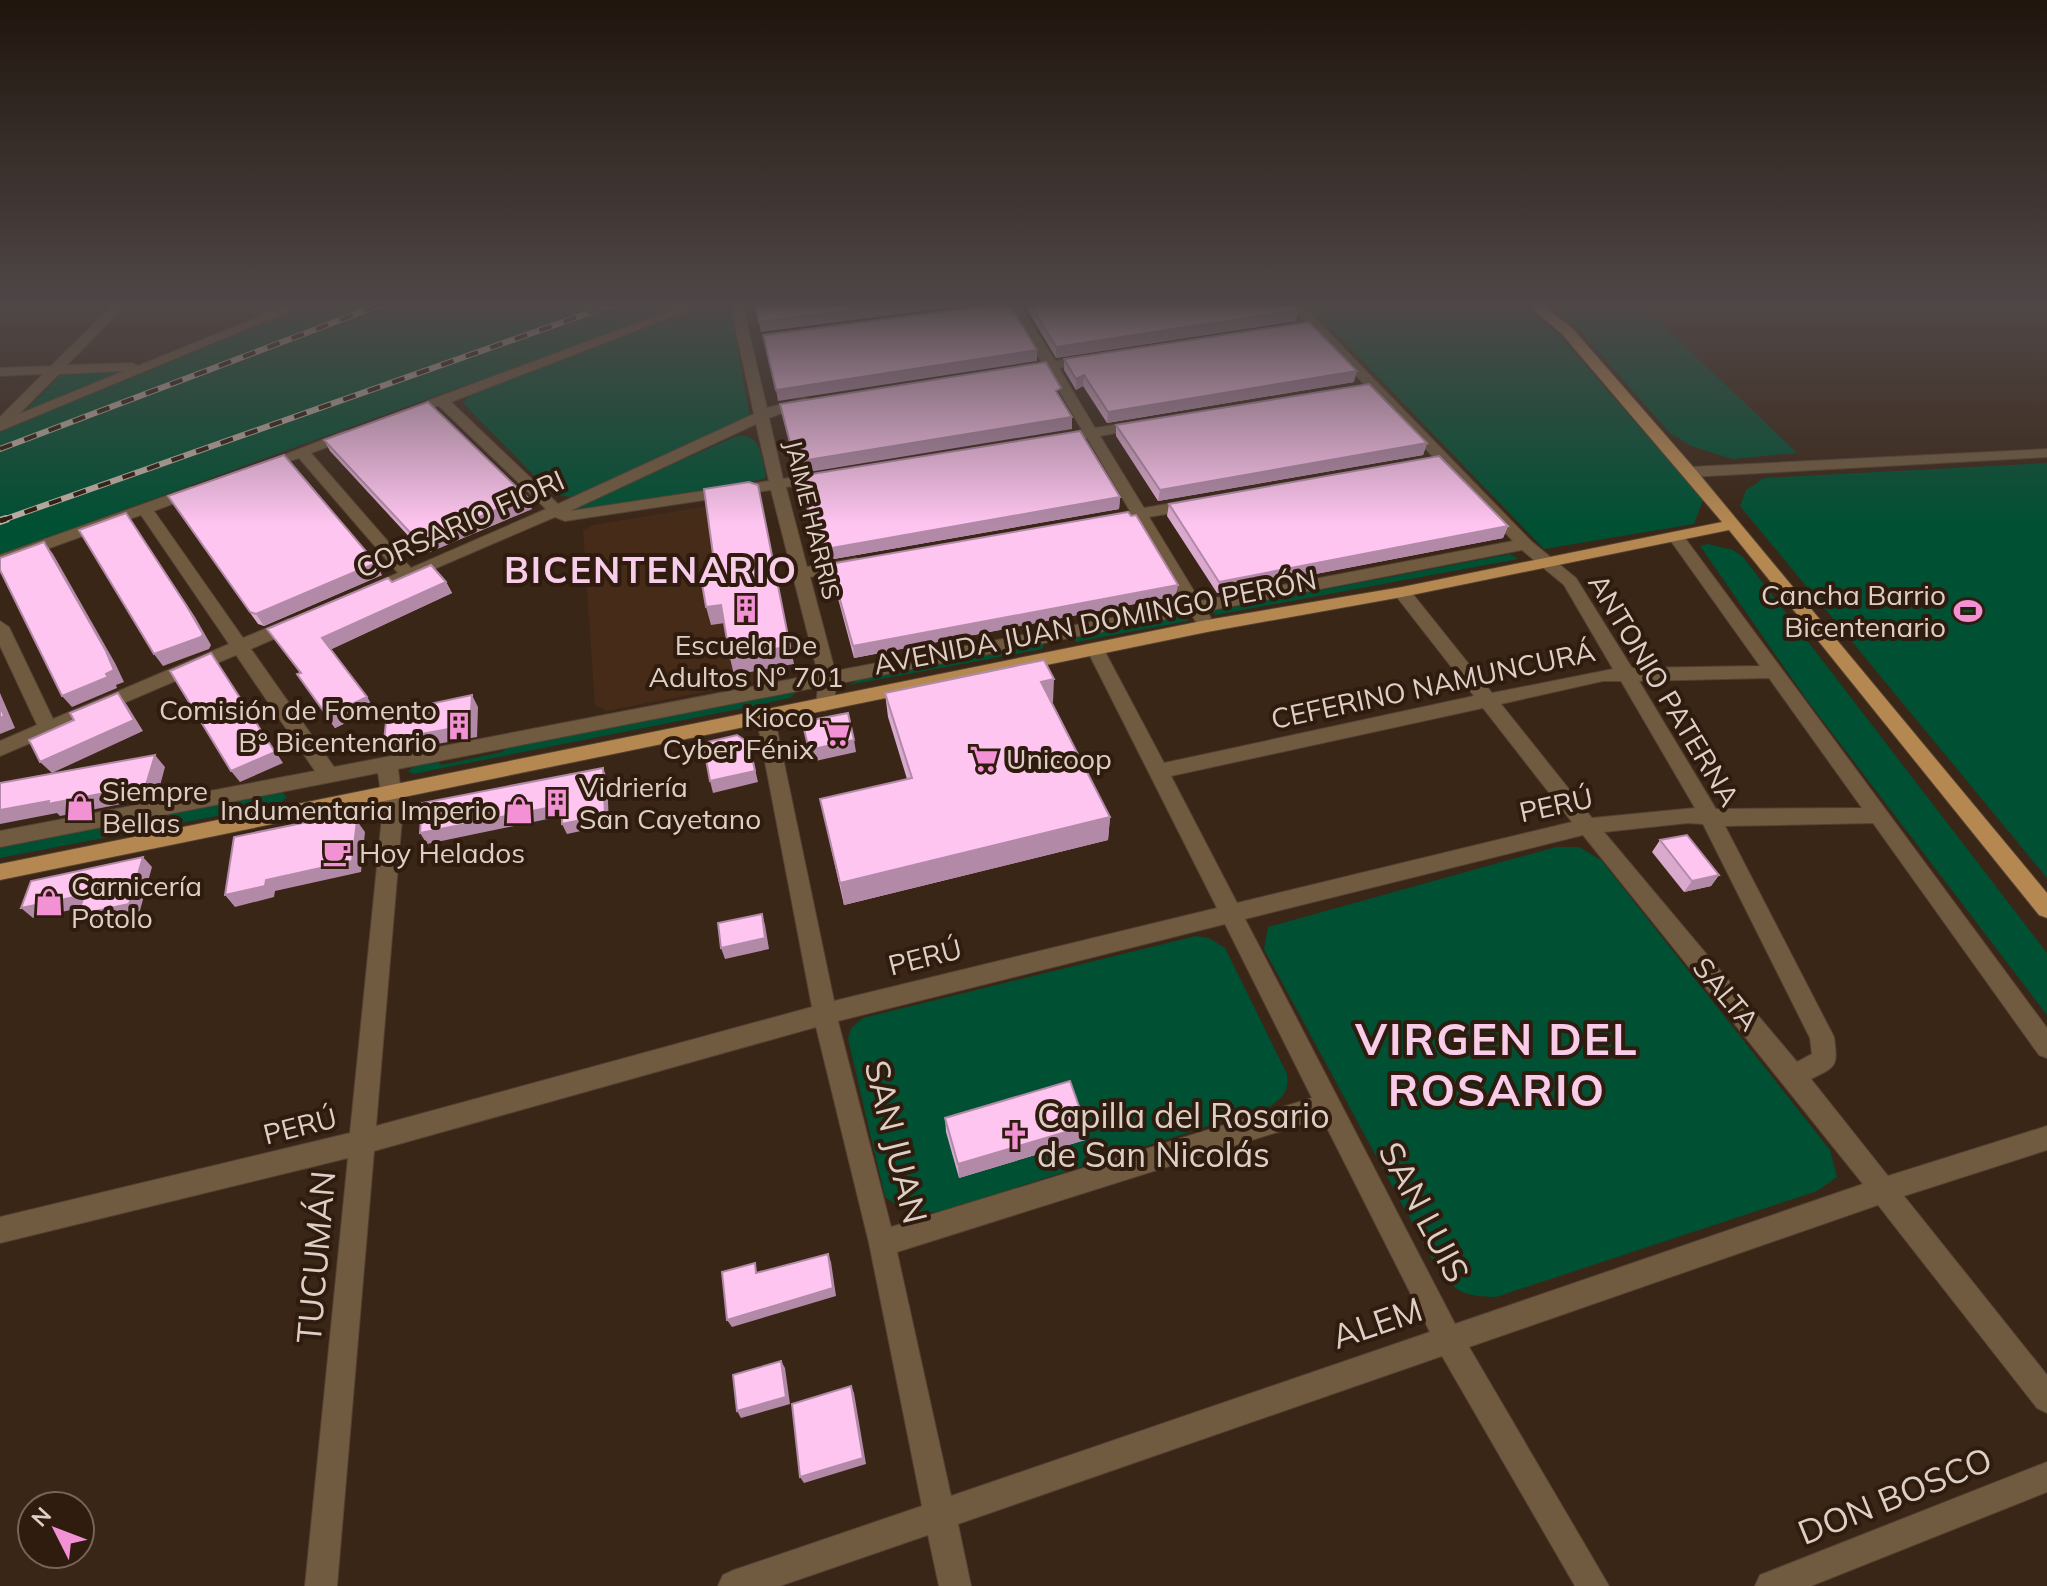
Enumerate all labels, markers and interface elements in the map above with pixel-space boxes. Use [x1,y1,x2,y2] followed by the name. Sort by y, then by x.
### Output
[779,437,847,603] street label: JAIME HARRIS
[350,462,569,585] street label: CORSARIO FIORI
[504,547,798,592] district label: BICENTENARIO
[870,561,1319,682] street label: AVENIDA JUAN DOMINGO PERÓN
[1581,567,1748,813] street label: ANTONIO PATERNA
[1761,577,1946,644] place label: Cancha Barrio Bicentenario
[731,594,761,624] building icon: Escuela De Adultos Nº 701
[1953,596,1983,626] sports icon: Cancha Barrio Bicentenario
[648,627,844,694] place label: Escuela De Adultos Nº 701
[1268,633,1599,736] street label: CEFERINO NAMUNCURÁ
[159,692,437,759] place label: Comisión de Fomento B° Bicentenario
[663,699,814,766] place label: Kioco Cyber Fénix
[444,711,474,741] building icon: Comisión de Fomento B° Bicentenario
[821,718,851,748] supermarket icon: Kioco Cyber Fénix
[1006,741,1112,776] place label: Unicoop
[969,744,999,774] supermarket icon: Unicoop
[579,769,761,836] place label: Vidriería San Cayetano
[102,773,208,840] place label: Siempre Bellas
[1516,780,1596,829] street label: PERÚ
[542,788,572,818] building icon: Vidriería San Cayetano
[65,792,95,822] shop icon: Siempre Bellas
[220,792,497,827] place label: Indumentaria Imperio
[504,795,534,825] shop icon: Indumentaria Imperio
[359,835,525,870] place label: Hoy Helados
[322,838,352,868] cafe icon: Hoy Helados
[71,868,202,935] place label: Carnicería Potolo
[34,887,64,917] shop icon: Carnicería Potolo
[884,931,965,983] street label: PERÚ
[1686,950,1767,1038] street label: SALTA
[1354,1011,1639,1117] district label: VIRGEN DEL ROSARIO
[855,1056,937,1228] street label: SAN JUAN
[1037,1094,1330,1176] place label: Capilla del Rosario de San Nicolás
[259,1100,340,1152] street label: PERÚ
[1000,1121,1030,1151] church icon: Capilla del Rosario de San Nicolás
[1370,1134,1479,1289] street label: SAN LUIS
[287,1169,344,1345] street label: TUCUMÁN
[1326,1287,1428,1358] street label: ALEM
[1792,1437,1998,1554] street label: DON BOSCO
[16,1490,96,1570] north arrow
[25,1501,57,1532] text: N

